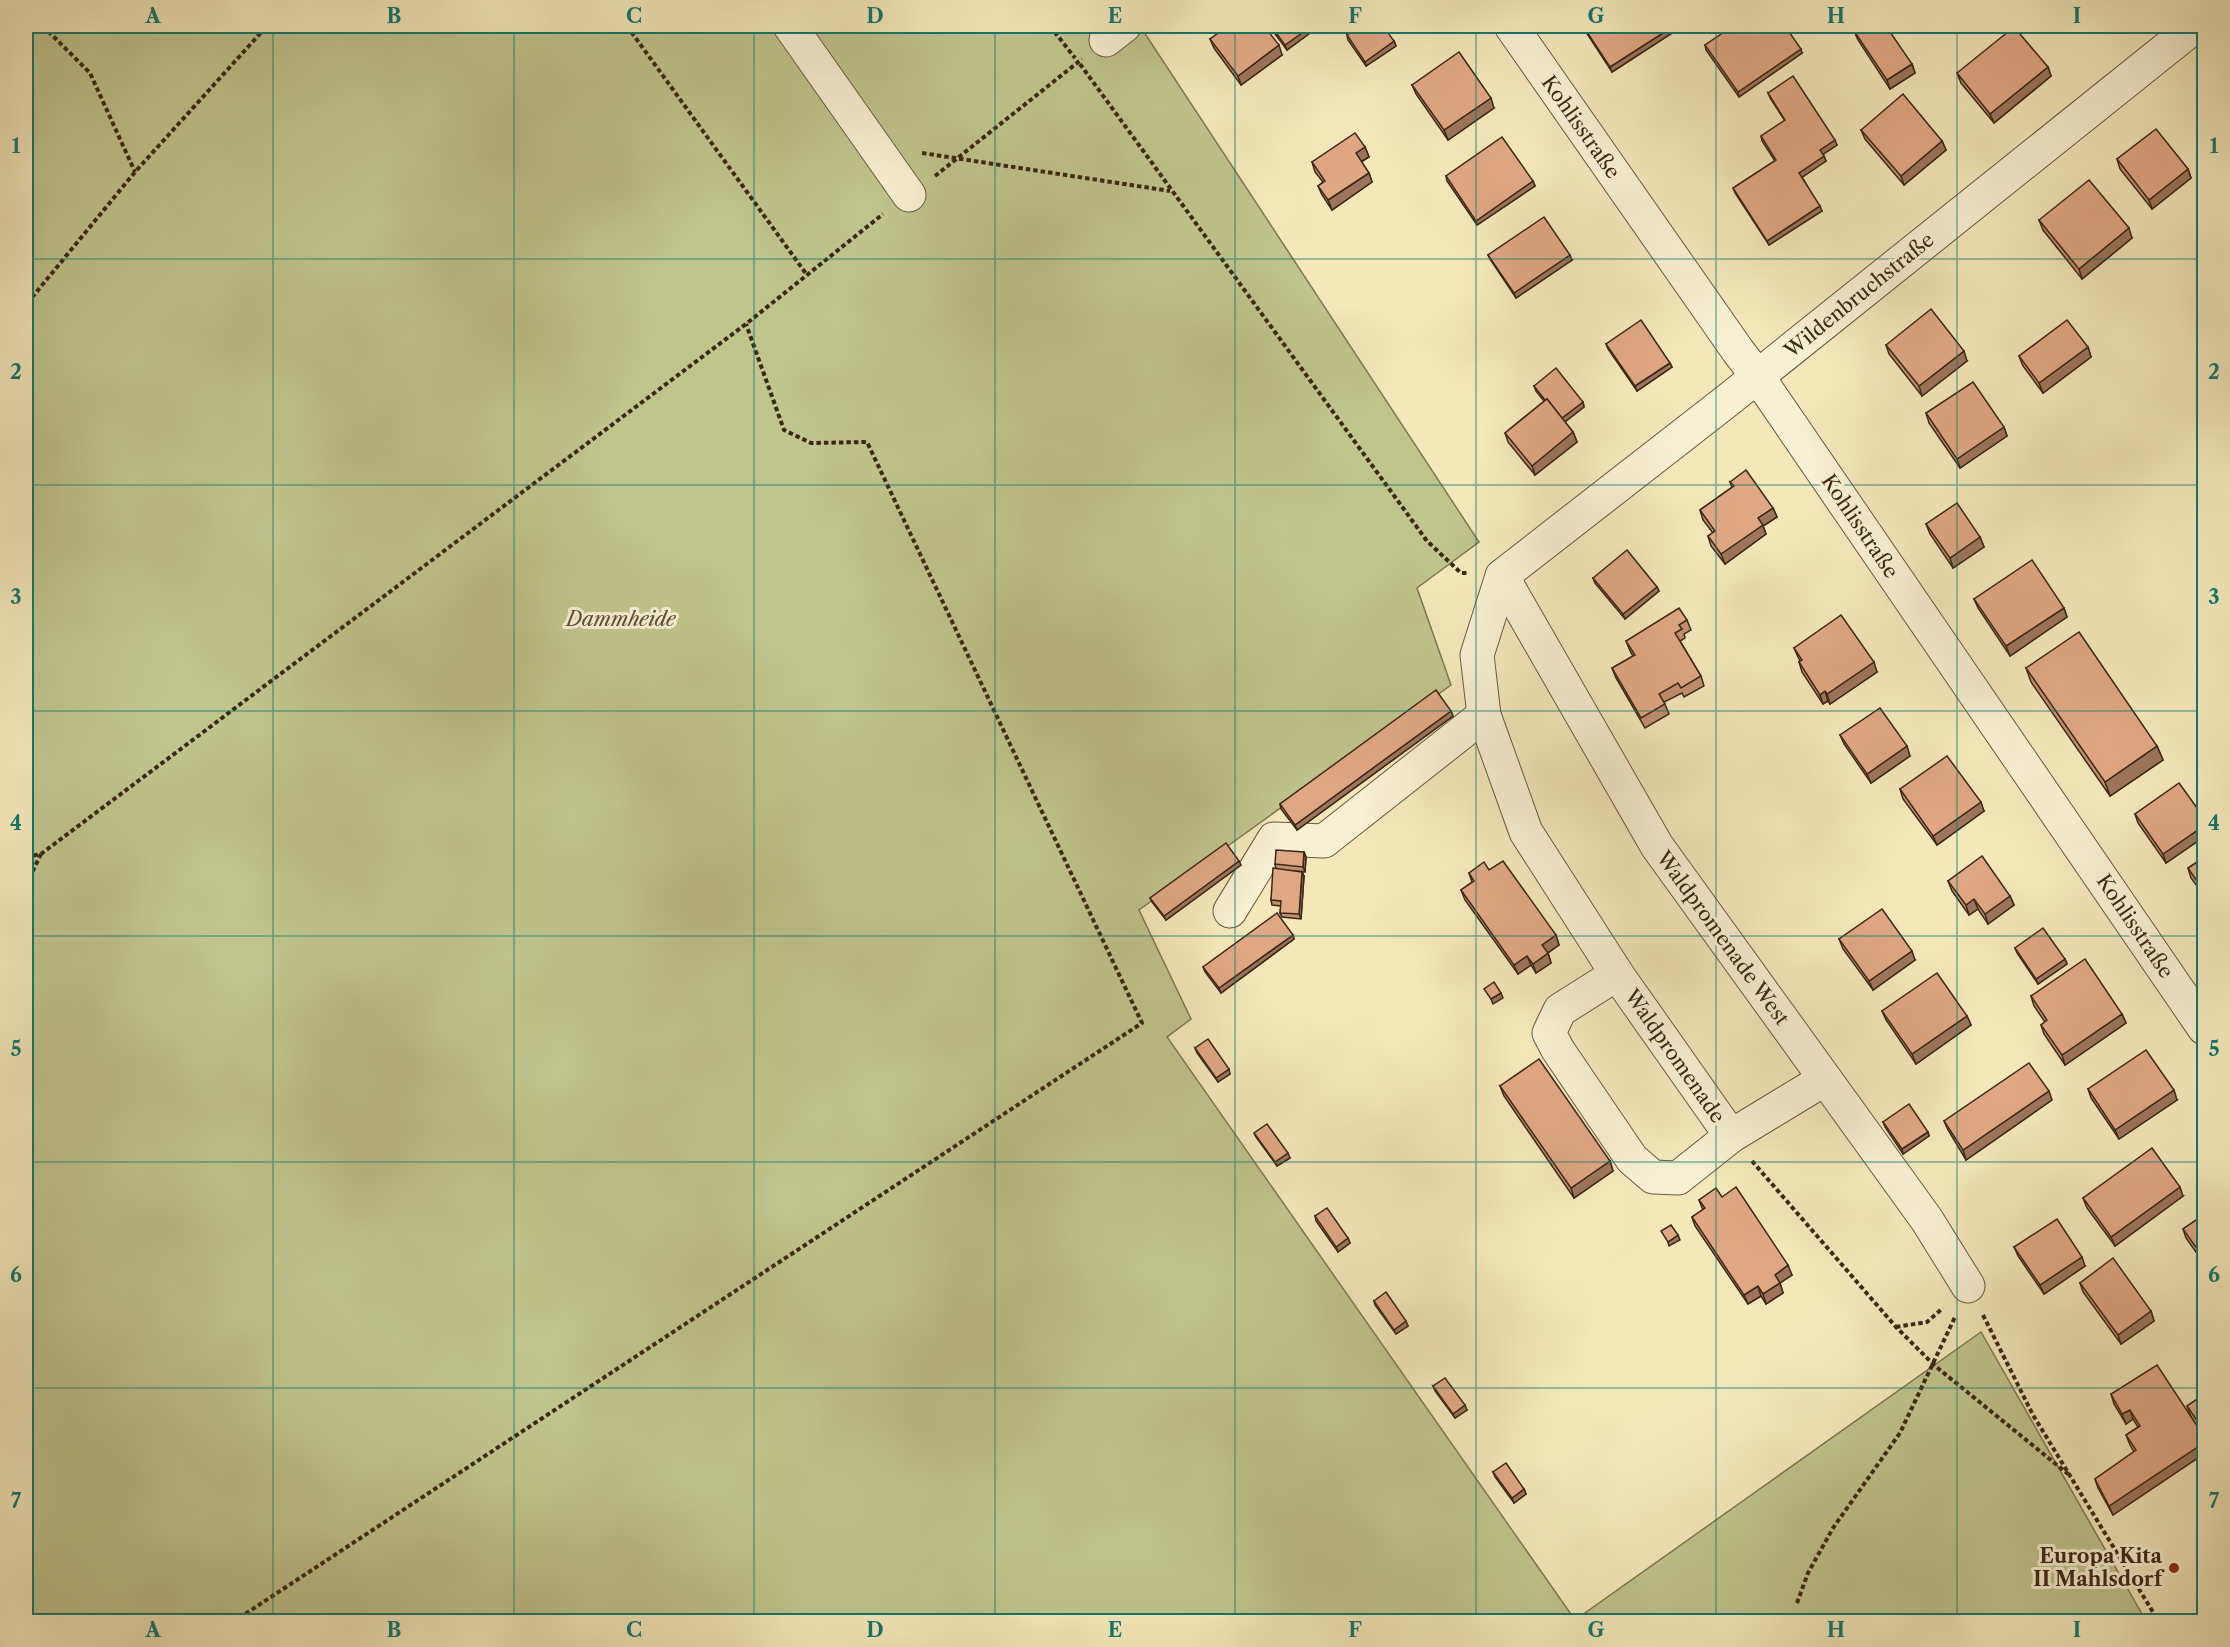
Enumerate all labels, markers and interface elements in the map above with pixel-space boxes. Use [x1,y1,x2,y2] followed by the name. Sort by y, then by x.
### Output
[144,4,161,28] text: A
[387,4,402,28] text: B
[626,4,642,28] text: C
[866,4,884,28] text: D
[1108,4,1122,28] text: E
[1348,4,1362,28] text: F
[1588,4,1605,28] text: G
[1827,4,1845,28] text: H
[2073,4,2081,28] text: I
[1537,71,1625,183] street label: Kohlisstraße
[12,134,21,158] text: 1
[2210,134,2219,158] text: 1
[1779,227,1939,363] street label: Wildenbruchstraße
[10,360,22,384] text: 2
[2208,360,2220,384] text: 2
[1816,470,1904,582] street label: Kohlisstraße
[10,585,22,609] text: 3
[2208,585,2220,609] text: 3
[564,607,677,631] park label: Dammheide
[10,811,22,835] text: 4
[2208,811,2220,835] text: 4
[1651,845,1794,1030] street label: Waldpromenade West
[2091,870,2179,982] street label: Kohlisstraße
[1619,984,1730,1128] street label: Waldpromenade
[10,1037,22,1061] text: 5
[2208,1037,2220,1061] text: 5
[10,1263,22,1287] text: 6
[2208,1263,2220,1287] text: 6
[11,1489,22,1513] text: 7
[2209,1489,2220,1513] text: 7
[2033,1544,2165,1591] place label: Europa Kita II Mahlsdorf
[2167,1561,2181,1575] marker: Europa Kita II Mahlsdorf
[144,1618,161,1642] text: A
[387,1618,402,1642] text: B
[626,1618,642,1642] text: C
[866,1618,884,1642] text: D
[1108,1618,1122,1642] text: E
[1348,1618,1362,1642] text: F
[1588,1618,1605,1642] text: G
[1827,1618,1845,1642] text: H
[2073,1618,2081,1642] text: I

